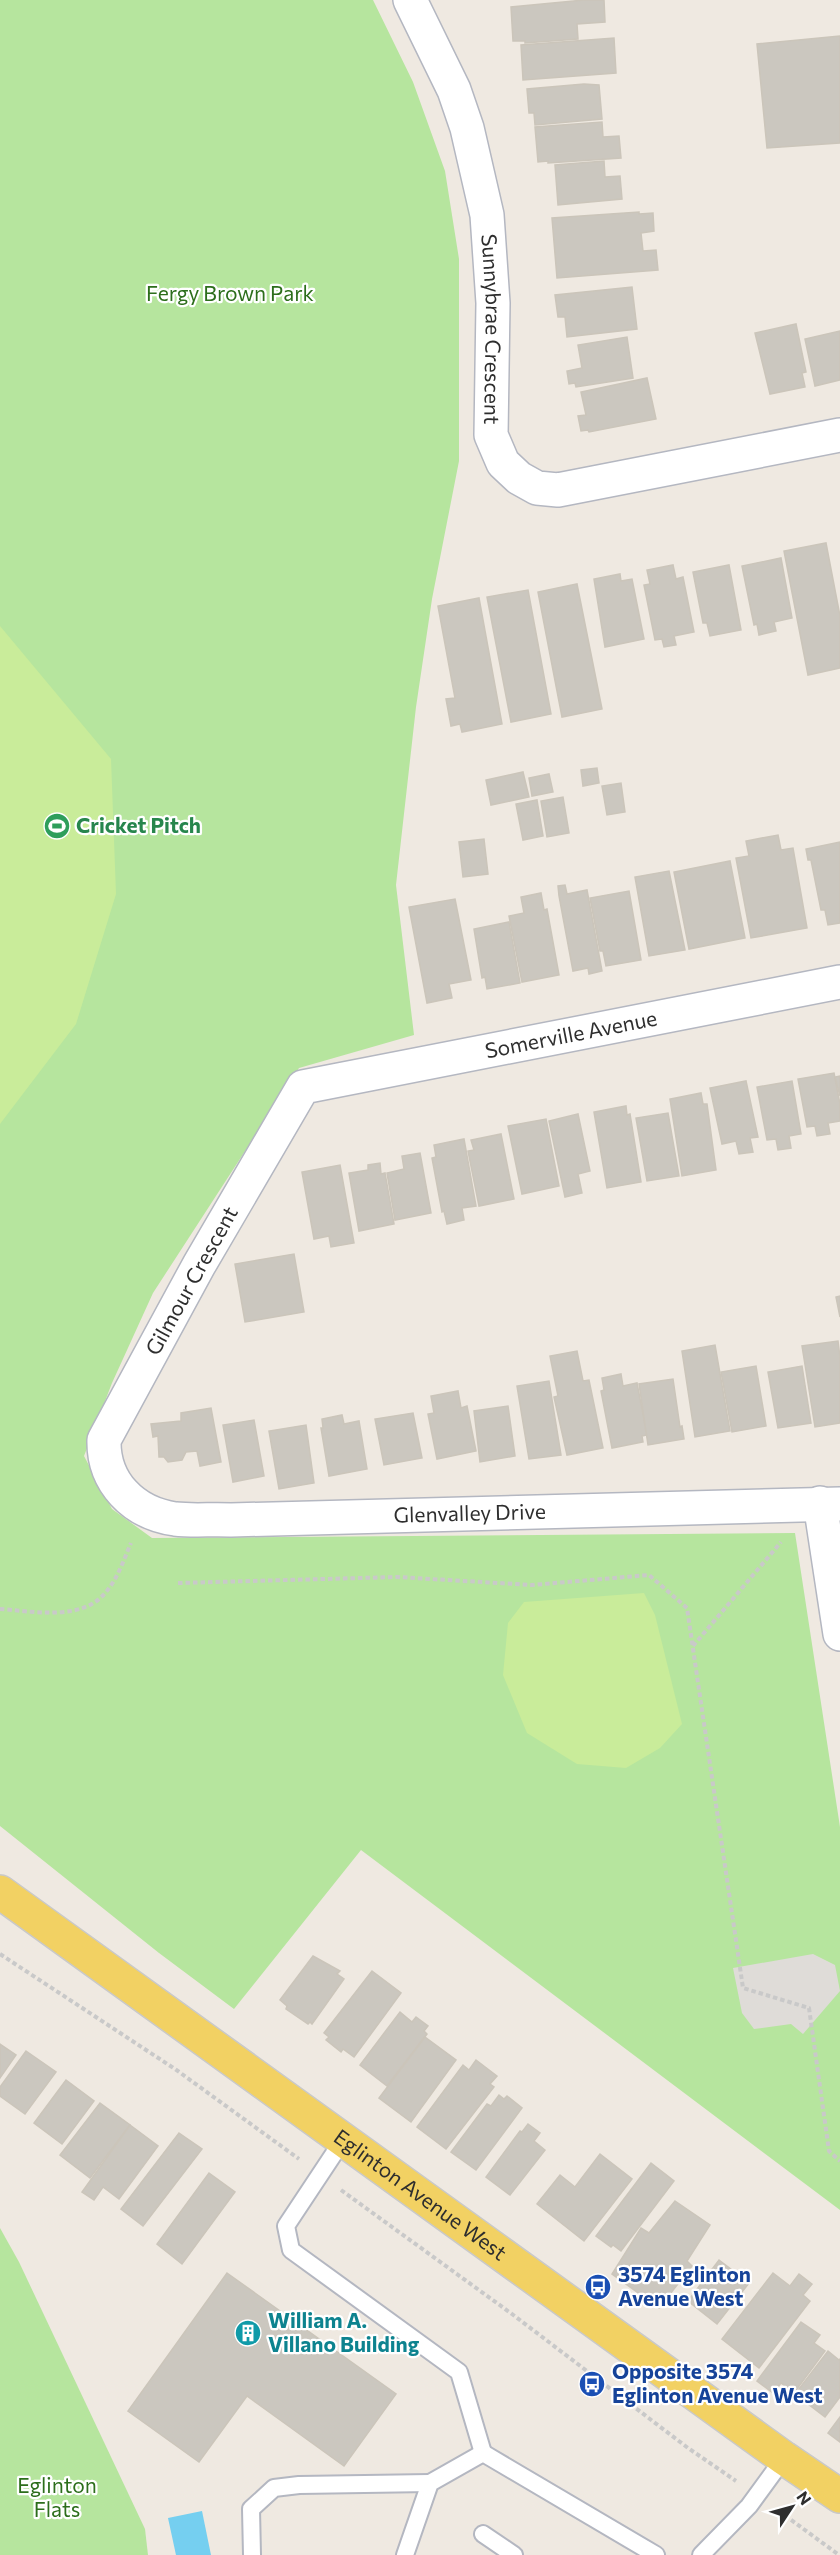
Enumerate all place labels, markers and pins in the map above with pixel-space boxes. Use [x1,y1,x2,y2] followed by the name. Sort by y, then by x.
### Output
[42,811,72,841] sports icon: Cricket Pitch
[76,812,201,837] place label: Cricket Pitch
[618,2261,751,2310] place label: 3574 Eglinton Avenue West
[583,2272,613,2302] bus stop icon: 3574 Eglinton Avenue West
[268,2307,420,2356] place label: William A. Villano Building
[233,2318,263,2348] building icon: William A. Villano Building
[612,2358,823,2407] place label: Opposite 3574 Eglinton Avenue West
[577,2369,607,2399] bus stop icon: Opposite 3574 Eglinton Avenue West

